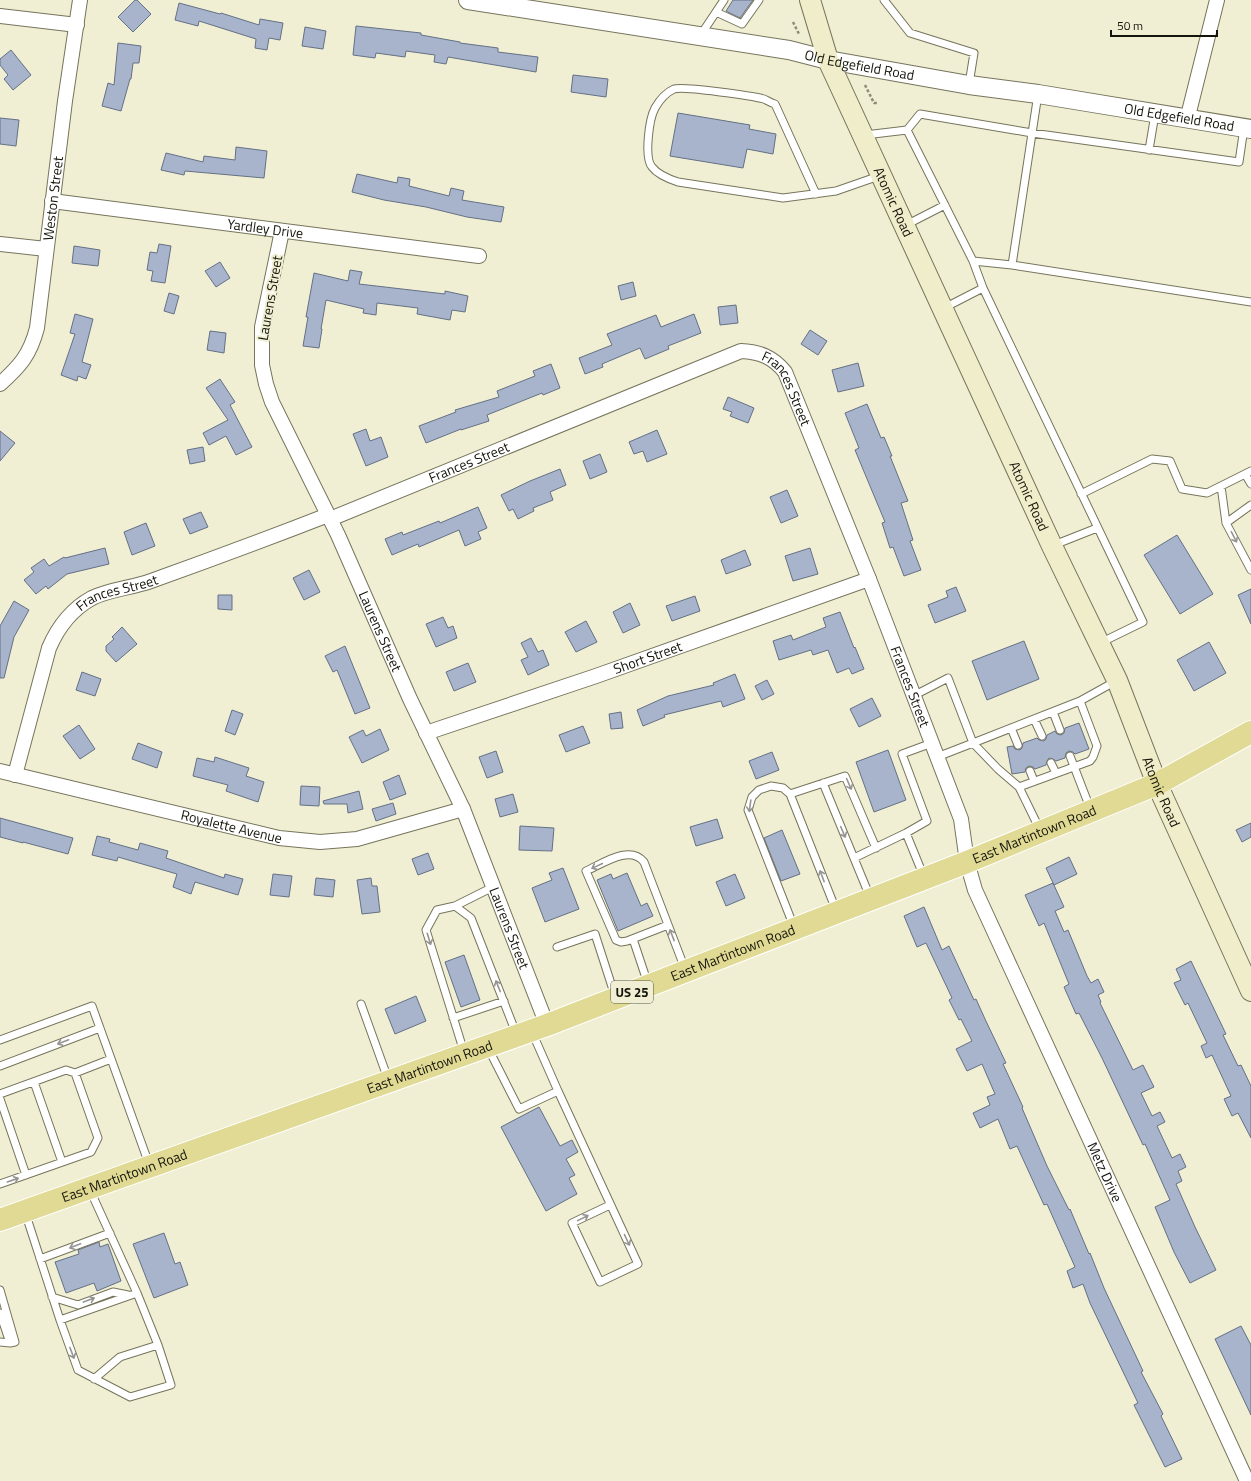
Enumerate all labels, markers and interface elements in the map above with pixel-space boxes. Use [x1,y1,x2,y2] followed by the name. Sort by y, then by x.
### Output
[1111,12,1217,38] scale bar
[1117,16,1143,35] text: 50 m
[803,43,916,85] street label: Old Edgefield Road
[1123,97,1236,136] street label: Old Edgefield Road
[37,155,68,242] street label: Weston Street
[869,163,919,240] street label: Atomic Road
[226,213,305,243] street label: Yardley Drive
[252,254,287,342] street label: Laurens Street
[759,345,817,429] street label: Frances Street
[425,436,512,488] street label: Frances Street
[1004,458,1055,534] street label: Atomic Road
[1230,530,1238,542] one-way arrow
[71,568,161,616] street label: Frances Street
[354,587,408,675] street label: Laurens Street
[610,635,685,679] street label: Short Street
[886,643,936,730] street label: Frances Street
[1137,753,1186,830] street label: Atomic Road
[845,778,853,790] one-way arrow
[746,799,754,812] one-way arrow
[969,799,1099,869] street label: East Martintown Road
[179,804,284,848] street label: Royalette Avenue
[840,826,848,838] one-way arrow
[591,863,603,870] one-way arrow
[818,871,826,883] one-way arrow
[484,884,535,972] street label: Laurens Street
[667,919,798,986] street label: East Martintown Road
[667,929,675,941] one-way arrow
[426,932,433,945] one-way arrow
[493,980,501,992] one-way arrow
[611,981,653,1003] road number: US 25
[364,1034,495,1099] street label: East Martintown Road
[58,1039,70,1047] one-way arrow
[1082,1139,1128,1205] street label: Metz Drive
[58,1143,190,1207] street label: East Martintown Road
[7,1175,19,1183] one-way arrow
[577,1214,589,1221] one-way arrow
[624,1234,631,1246] one-way arrow
[69,1243,82,1250] one-way arrow
[83,1296,95,1304] one-way arrow
[69,1347,77,1359] one-way arrow

